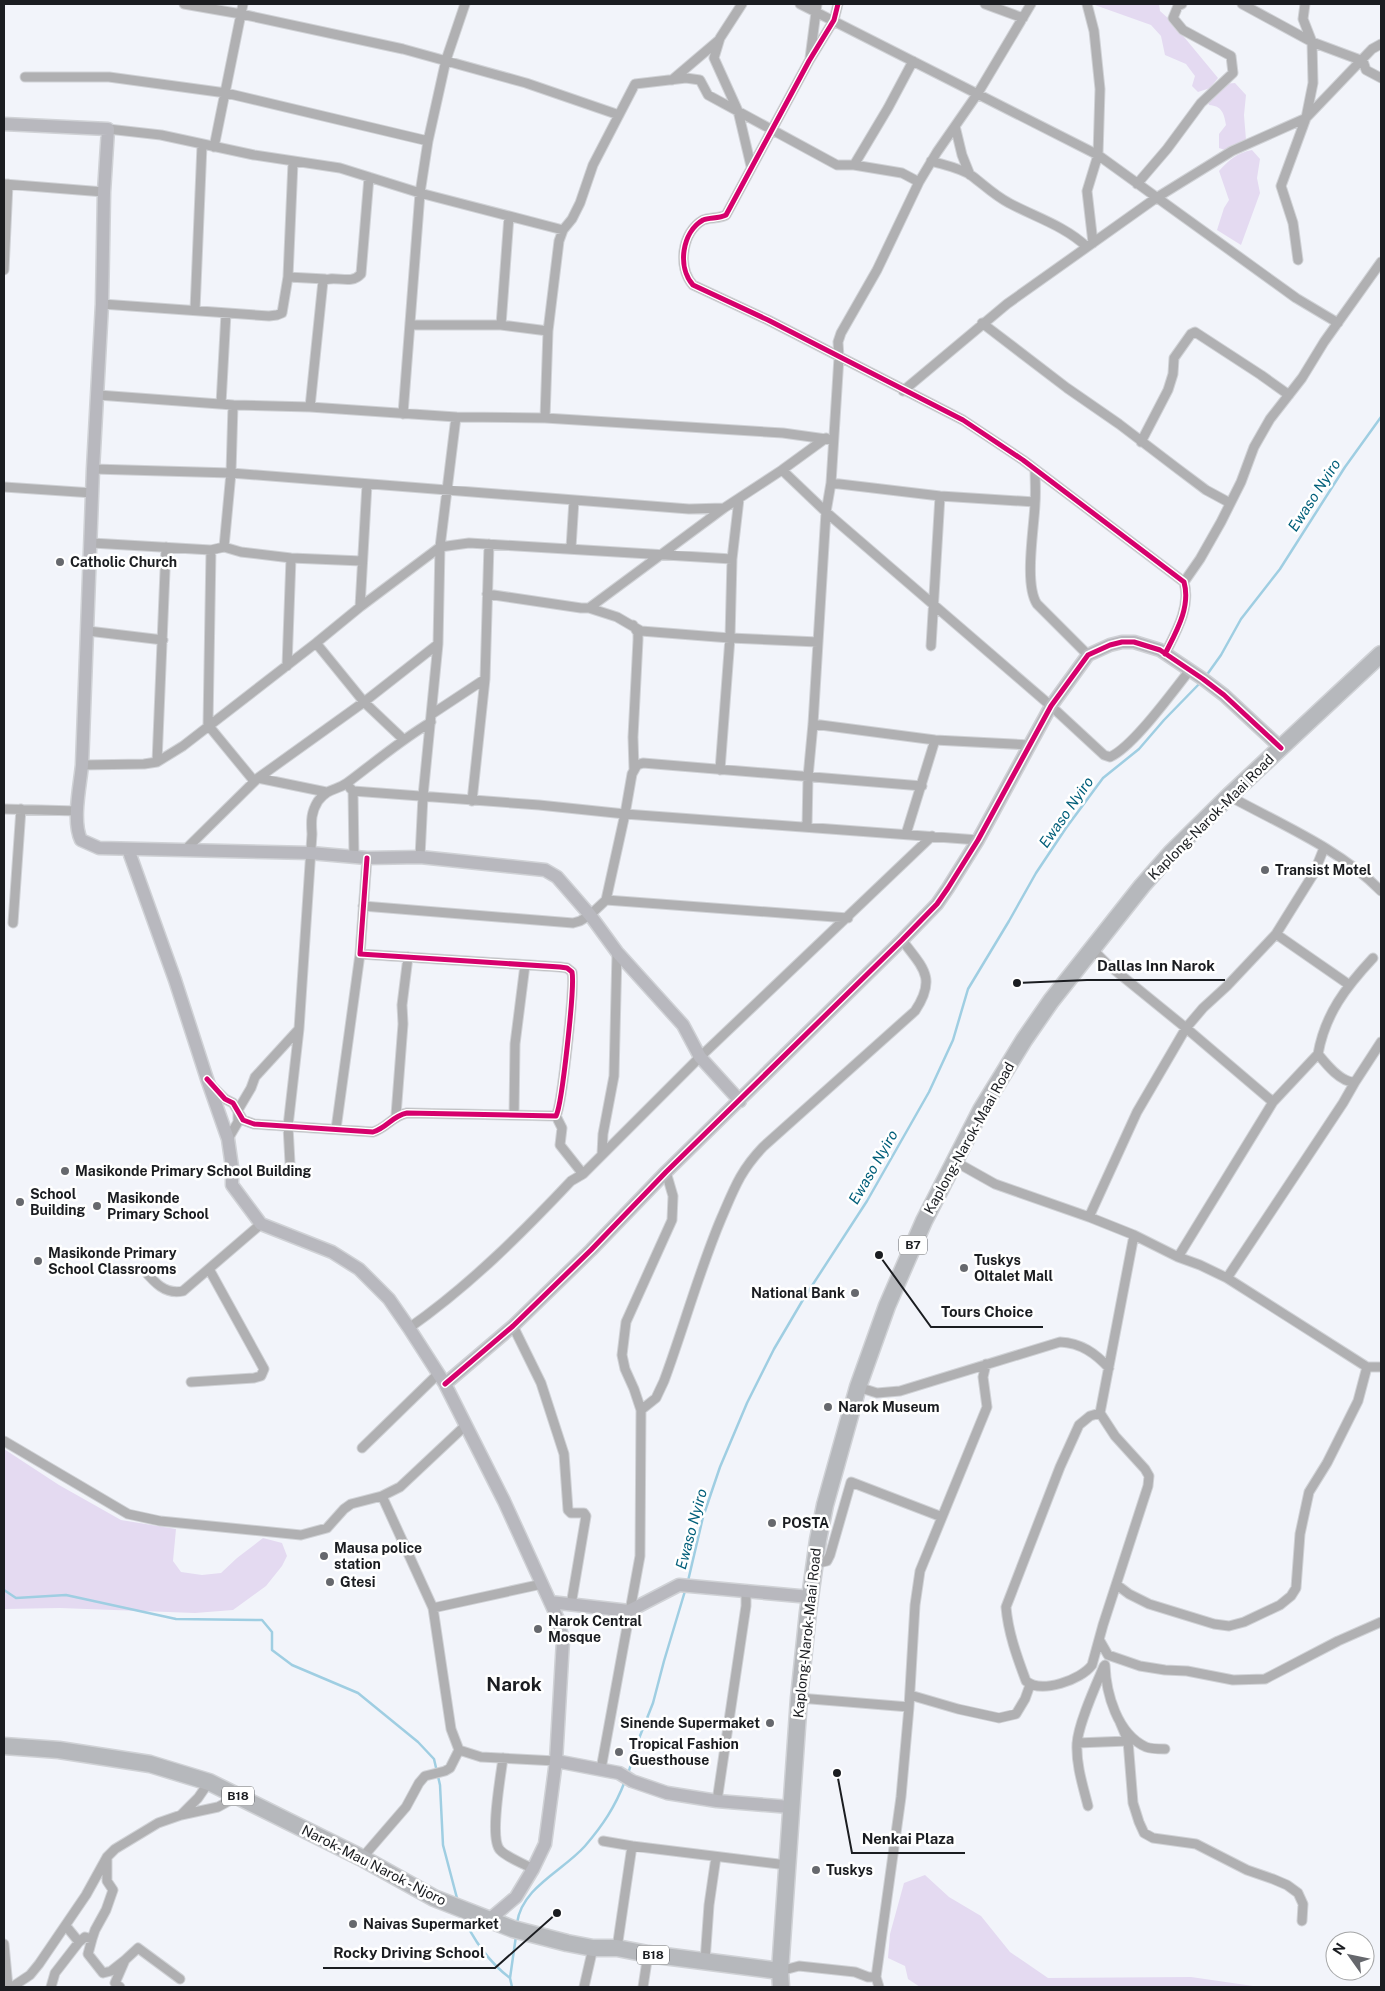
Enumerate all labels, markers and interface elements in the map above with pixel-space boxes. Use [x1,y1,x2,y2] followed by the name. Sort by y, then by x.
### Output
[1284,456,1344,534] water label: Ewaso Nyiro
[70,554,177,570] place label: Catholic Church
[54,556,66,568] marker: Catholic Church
[1145,751,1277,883] street label: Kaplong-Narok-Maai Road
[1035,773,1097,851] water label: Ewaso Nyiro
[1275,862,1372,878] place label: Transist Motel
[1259,864,1271,876] marker: Transist Motel
[1087,950,1225,980] callout: Dallas Inn Narok
[1097,957,1215,974] text: Dallas Inn Narok
[921,1059,1017,1217] street label: Kaplong-Narok-Maai Road
[845,1127,901,1207] water label: Ewaso Nyiro
[75,1163,312,1179] place label: Masikonde Primary School Building
[59,1165,71,1177] marker: Masikonde Primary School Building
[30,1186,86,1218] place label: School Building
[107,1190,210,1222] place label: Masikonde Primary School
[14,1196,26,1208] marker: School Building
[91,1200,103,1212] marker: Masikonde Primary School
[899,1236,927,1254] road number: B7
[48,1245,177,1277] place label: Masikonde Primary School Classrooms
[974,1252,1053,1284] place label: Tuskys Oltalet Mall
[32,1255,44,1267] marker: Masikonde Primary School Classrooms
[958,1262,970,1274] marker: Tuskys Oltalet Mall
[751,1285,845,1301] place label: National Bank
[849,1287,861,1299] marker: National Bank
[931,1297,1043,1327] callout: Tours Choice
[941,1303,1033,1320] text: Tours Choice
[838,1399,939,1415] place label: Narok Museum
[822,1401,834,1413] marker: Narok Museum
[672,1487,710,1571] water label: Ewaso Nyiro
[782,1515,829,1531] place label: POSTA
[766,1517,778,1529] marker: POSTA
[334,1540,422,1572] place label: Mausa police station
[790,1547,824,1719] street label: Kaplong-Narok-Maai Road
[318,1550,330,1562] marker: Mausa police station
[340,1574,375,1590] place label: Gtesi
[324,1576,336,1588] marker: Gtesi
[548,1613,643,1645] place label: Narok Central Mosque
[532,1623,544,1635] marker: Narok Central Mosque
[486,1673,542,1695] district label: Narok
[620,1715,760,1731] place label: Sinende Supermaket
[764,1717,776,1729] marker: Sinende Supermaket
[629,1736,739,1768] place label: Tropical Fashion Guesthouse
[613,1746,625,1758] marker: Tropical Fashion Guesthouse
[222,1786,254,1805] road number: B18
[299,1822,449,1908] street label: Narok- Mau Narok - Njoro
[852,1823,965,1853] callout: Nenkai Plaza
[862,1830,954,1847] text: Nenkai Plaza
[826,1862,873,1878] place label: Tuskys
[810,1864,822,1876] marker: Tuskys
[363,1916,499,1932] place label: Naivas Supermarket
[347,1918,359,1930] marker: Naivas Supermarket
[1325,1931,1375,1981] north arrow
[323,1938,495,1968] callout: Rocky Driving School
[1329,1940,1349,1958] text: N
[333,1944,485,1961] text: Rocky Driving School
[637,1946,669,1964] road number: B18

